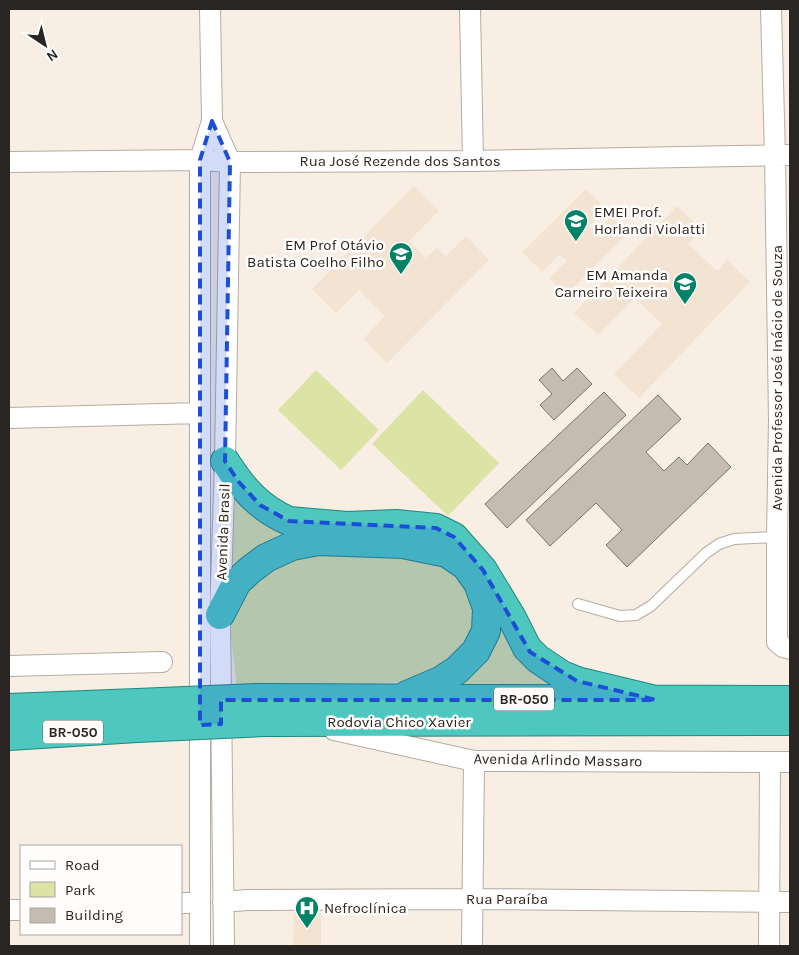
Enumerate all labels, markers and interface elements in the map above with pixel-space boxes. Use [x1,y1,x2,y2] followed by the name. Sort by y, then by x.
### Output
[20,20,70,70] north arrow
[43,45,61,65] text: N
[299,152,501,170] street label: Rua José Rezende dos Santos
[594,203,705,238] place label: EMEI Prof. Horlandi Violatti
[563,208,589,242] school or university icon: EMEI Prof. Horlandi Violatti
[247,236,384,271] place label: EM Prof Otávio Batista Coelho Filho
[388,241,414,275] school or university icon: EM Prof Otávio Batista Coelho Filho
[768,245,786,511] street label: Avenida Professor José Inácio de Souza
[555,266,668,301] place label: EM Amanda Carneiro Teixeira
[672,271,698,305] school or university icon: EM Amanda Carneiro Teixeira
[212,483,234,581] street label: Avenida Brasil
[494,688,554,711] road number: BR-050
[327,713,471,731] street label: Rodovia Chico Xavier
[43,720,103,744] road number: BR-050
[473,750,643,770] street label: Avenida Arlindo Massaro
[20,845,182,935] legend
[65,856,100,874] text: Road
[65,881,95,899] text: Park
[466,890,548,908] street label: Rua Paraíba
[294,895,320,929] hospital icon: Nefroclínica
[324,899,407,917] place label: Nefroclínica
[65,906,123,924] text: Building

